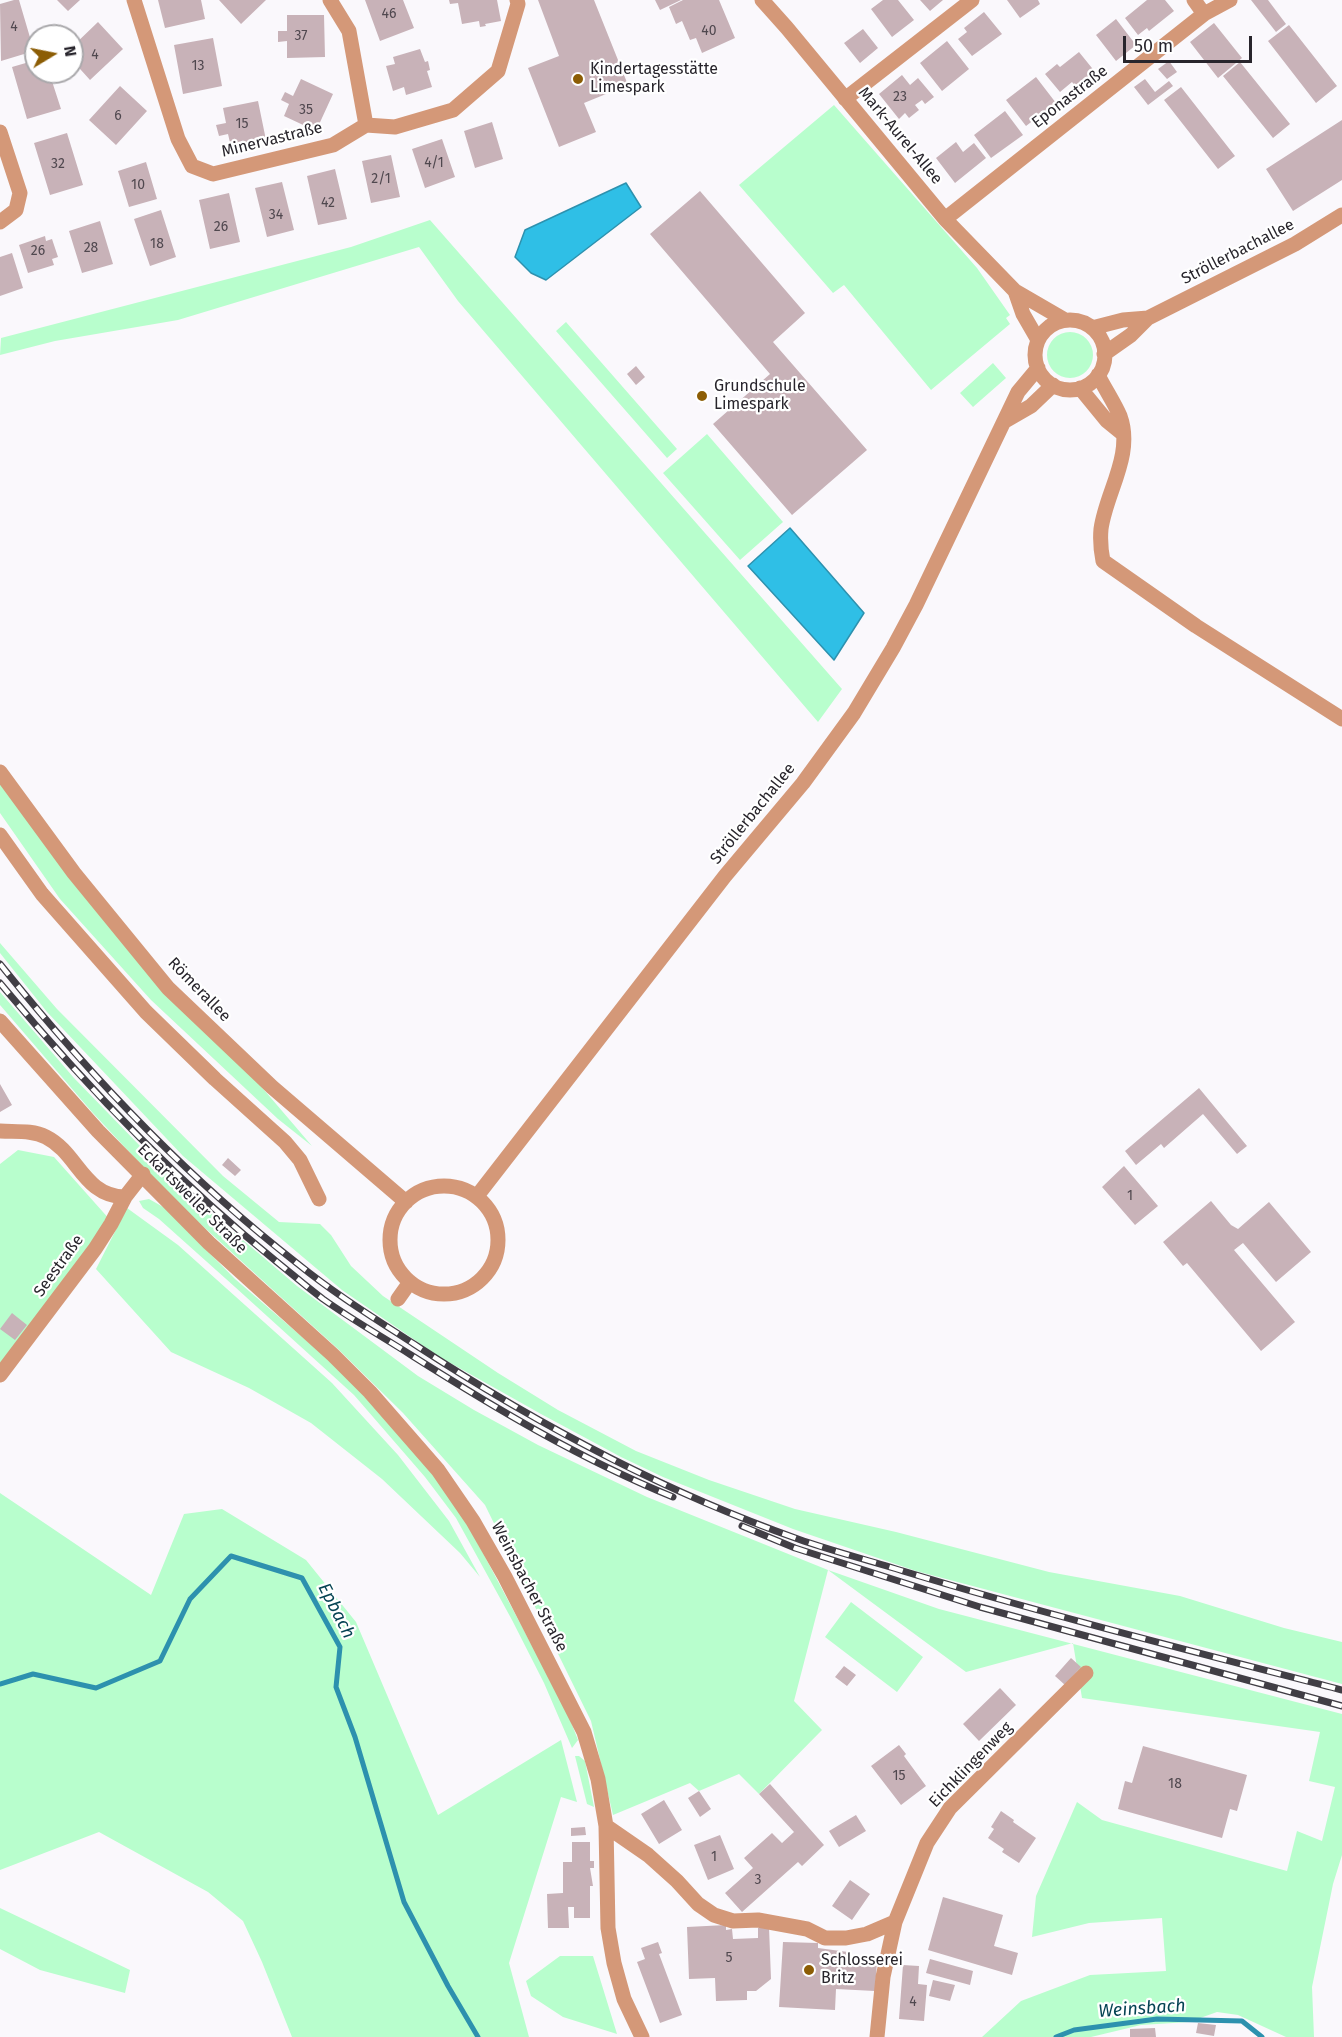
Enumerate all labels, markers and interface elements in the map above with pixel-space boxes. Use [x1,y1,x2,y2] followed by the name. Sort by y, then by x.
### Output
[382,6,396,22] house number: 46
[10,19,18,35] house number: 4
[701,23,717,39] house number: 40
[24,24,84,84] north arrow
[1126,24,1255,62] scale bar
[294,28,308,44] house number: 37
[1134,35,1173,57] text: 50 m
[60,44,81,58] text: N
[91,47,99,63] house number: 4
[191,58,205,74] house number: 13
[590,60,718,98] place label: Kindertagesstätte Limespark
[1028,61,1112,133] street label: Eponastraße
[571,72,585,86] marker: Kindertagesstätte Limespark
[854,84,946,188] street label: Mark-Aurel-Allee
[893,89,907,105] house number: 23
[299,102,313,118] house number: 35
[114,108,122,124] house number: 6
[235,116,249,132] house number: 15
[220,118,324,162] street label: Minervastraße
[424,155,444,171] house number: 4/1
[51,156,65,172] house number: 32
[371,171,391,187] house number: 2/1
[131,177,145,193] house number: 10
[321,195,335,211] house number: 42
[269,207,283,223] house number: 34
[1178,215,1298,289] street label: Ströllerbachallee
[214,219,228,235] house number: 26
[150,236,164,252] house number: 18
[84,240,98,256] house number: 28
[31,243,45,259] house number: 26
[714,377,806,415] place label: Grundschule Limespark
[695,389,709,403] marker: Grundschule Limespark
[706,760,800,868] street label: Ströllerbachallee
[164,954,234,1026] street label: Römerallee
[133,1140,251,1258] street label: Eckartsweiler Straße
[1127,1188,1133,1204] house number: 1
[30,1231,88,1301] street label: Seestraße
[487,1519,571,1655] street label: Weinsbacher Straße
[313,1580,359,1642] water label: Epbach
[925,1718,1017,1812] street label: Eichklingenweg
[892,1768,906,1784] house number: 15
[1168,1776,1182,1792] house number: 18
[711,1849,717,1865] house number: 1
[755,1872,761,1888] house number: 3
[725,1950,733,1966] house number: 5
[821,1951,903,1989] place label: Schlosserei Britz
[802,1963,816,1977] marker: Schlosserei Britz
[909,1994,917,2010] house number: 4
[1098,1995,1186,2023] water label: Weinsbach

